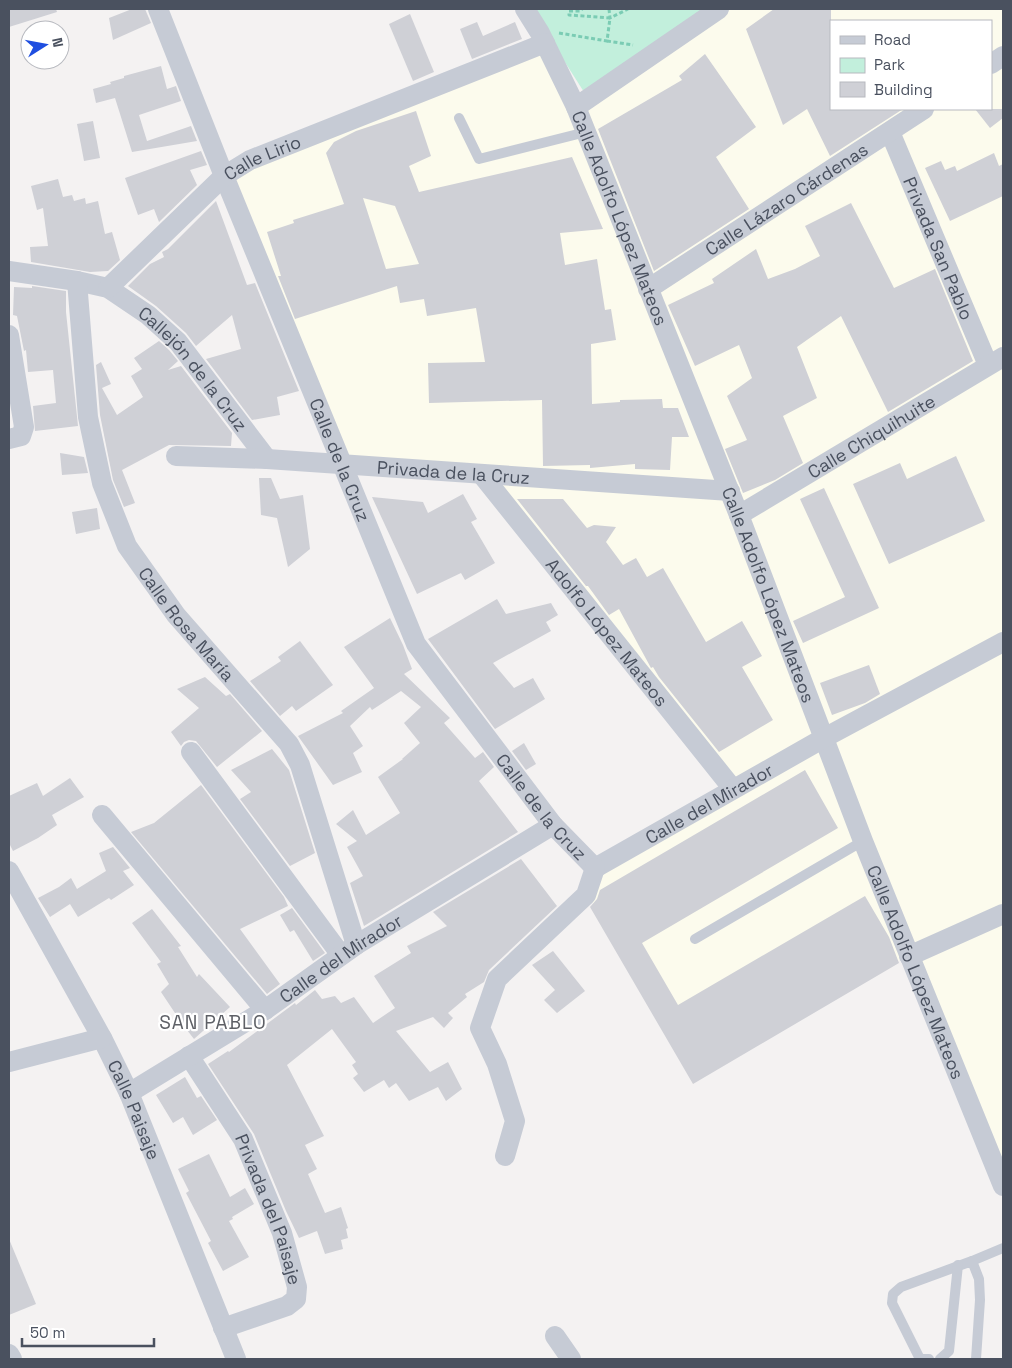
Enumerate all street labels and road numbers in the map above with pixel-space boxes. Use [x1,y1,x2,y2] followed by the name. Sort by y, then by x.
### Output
[567,107,673,329] street label: Calle Adolfo López Mateos
[219,130,304,185] street label: Calle Lirio
[701,137,872,260] street label: Calle Lázaro Cárdenas
[899,173,979,323] street label: Privada San Pablo
[134,301,253,436] street label: Callejón de la Cruz
[803,389,939,483] street label: Calle Chiquihuite
[305,394,376,525] street label: Calle de la Cruz
[376,455,531,489] street label: Privada de la Cruz
[717,483,821,706] street label: Calle Adolfo López Mateos
[541,553,674,711] street label: Adolfo López Mateos
[134,562,240,686] street label: Calle Rosa María
[491,749,592,865] street label: Calle de la Cruz
[641,758,777,849] street label: Calle del Mirador
[862,861,970,1082] street label: Calle Adolfo López Mateos
[275,908,406,1008] street label: Calle del Mirador
[103,1056,166,1163] street label: Calle Paisaje
[230,1130,307,1287] street label: Privada del Paisaje

